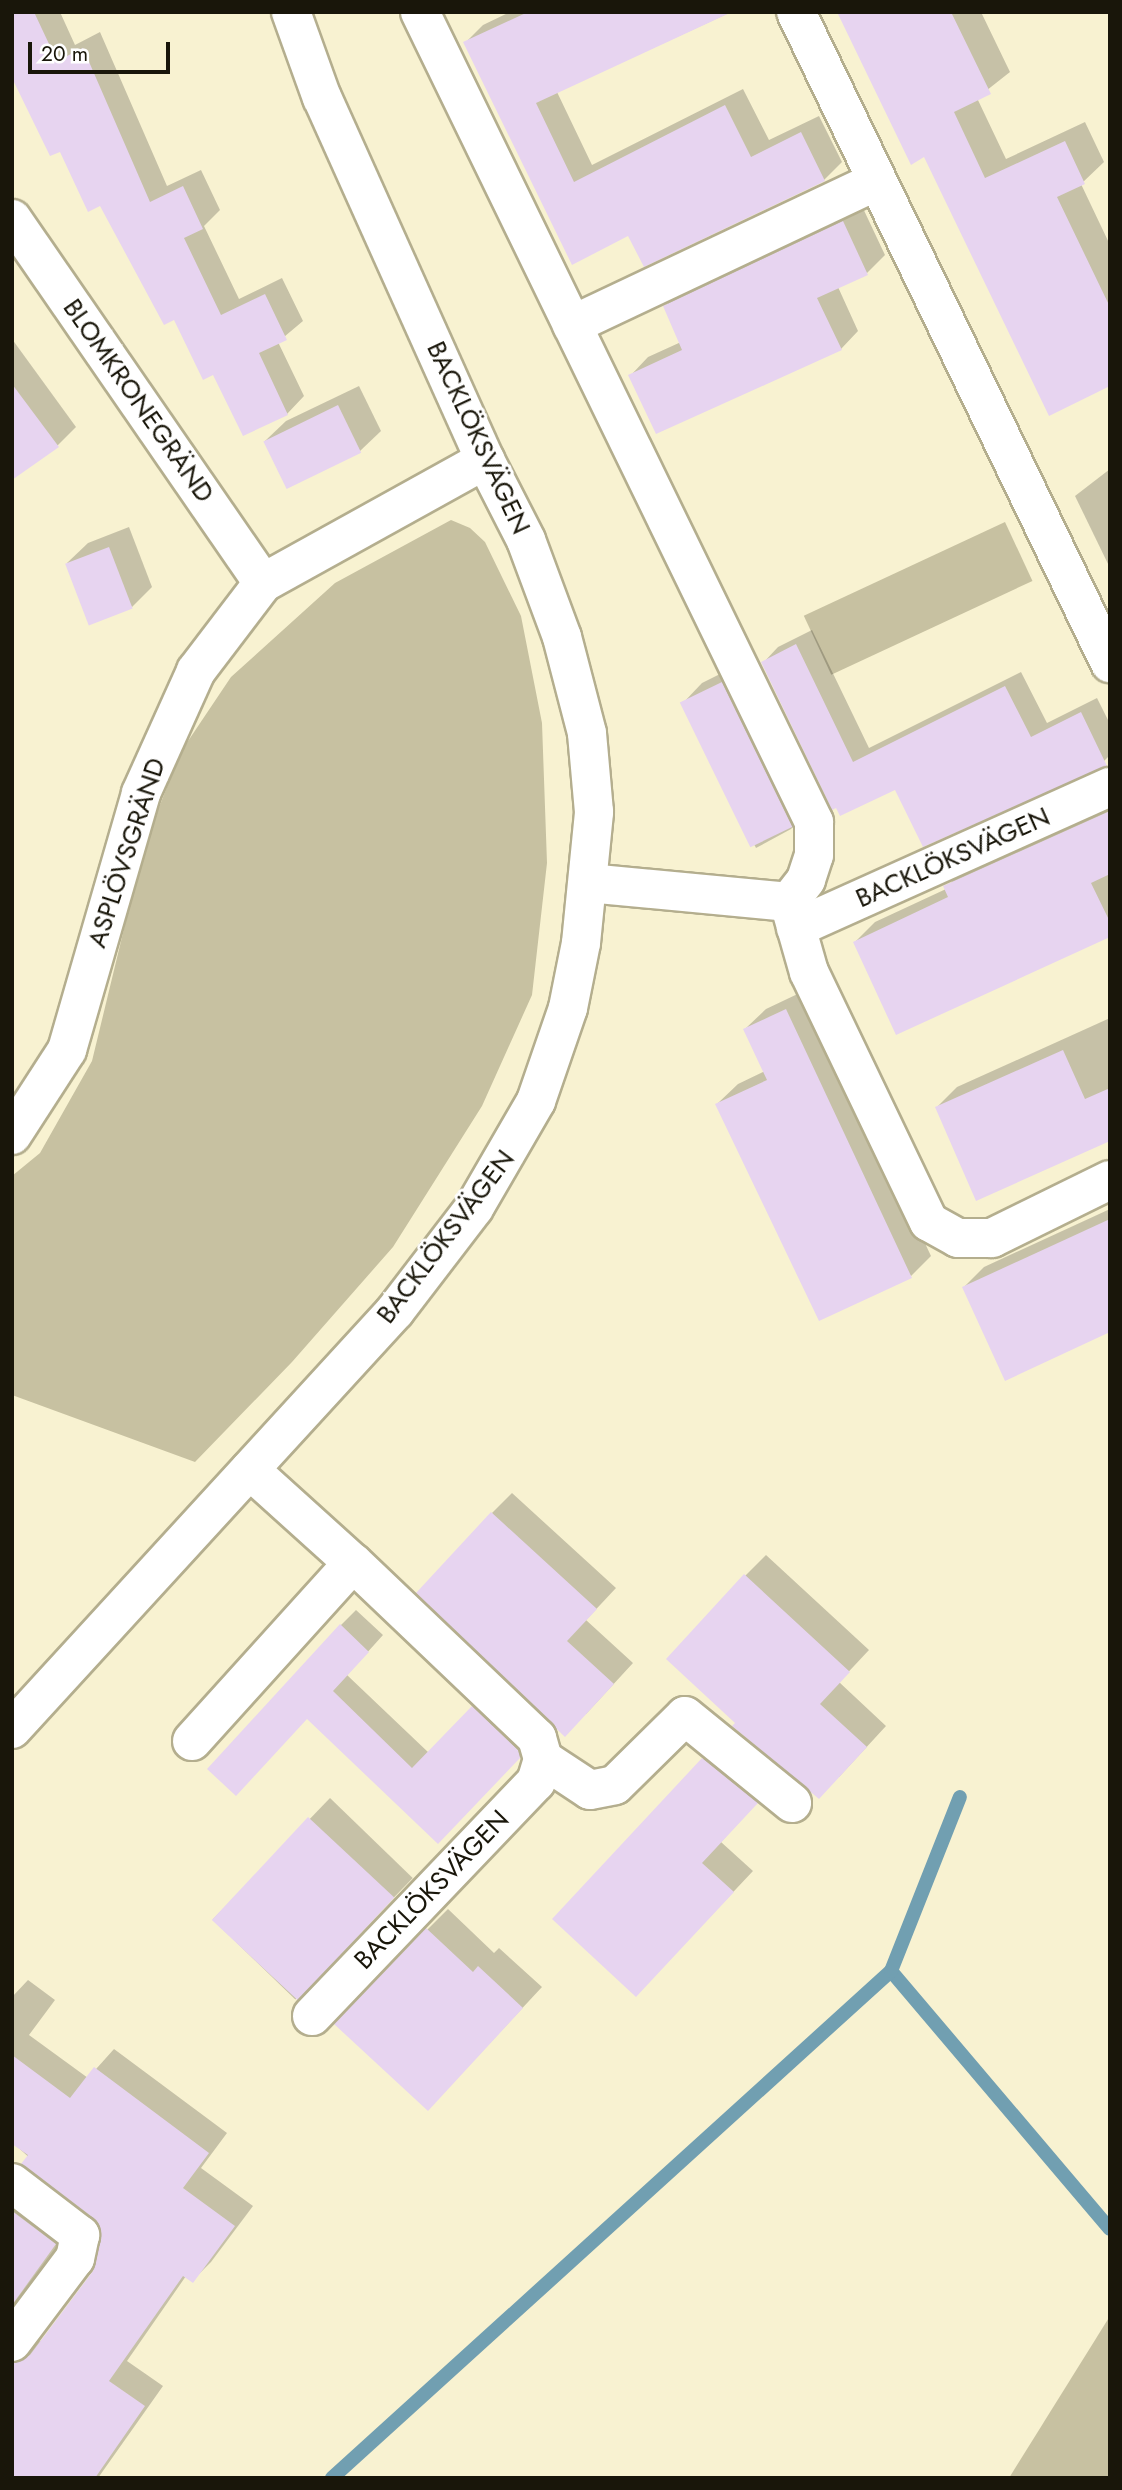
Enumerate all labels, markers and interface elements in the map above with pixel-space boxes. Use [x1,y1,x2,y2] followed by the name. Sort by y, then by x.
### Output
[32,28,173,72] scale bar
[41,39,88,69] text: 20 m
[56,293,220,509] street label: BLOMKRONEGRÄND
[420,337,536,539] street label: BACKLÖKSVÄGEN
[82,754,172,952] street label: ASPLÖVSGRÄND
[851,801,1055,915] street label: BACKLÖKSVÄGEN
[371,1144,521,1330] street label: BACKLÖKSVÄGEN
[348,1804,516,1976] street label: BACKLÖKSVÄGEN

